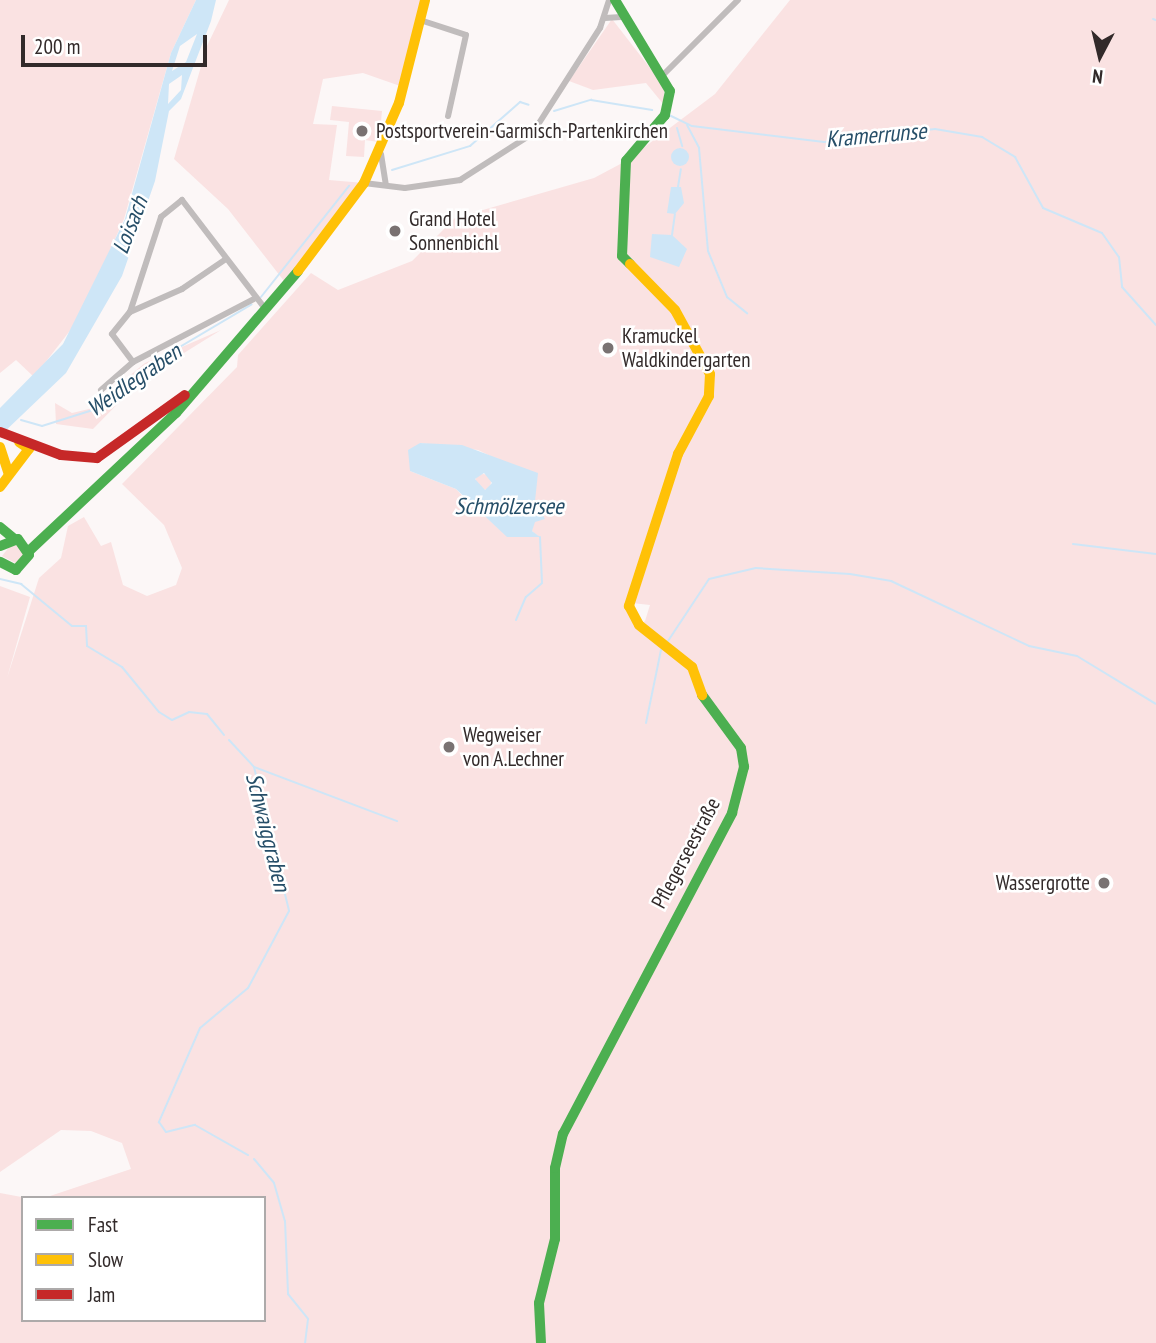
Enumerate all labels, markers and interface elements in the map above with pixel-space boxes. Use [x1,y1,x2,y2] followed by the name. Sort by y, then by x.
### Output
[24,21,210,65] scale bar
[1065,21,1135,91] north arrow
[34,33,80,60] text: 200 m
[1091,64,1104,89] text: N
[825,117,927,153] water label: Kramerrunse
[376,118,668,144] place label: Postsportverein-Garmisch-Partenkirchen
[354,123,370,139] marker: Postsportverein-Garmisch-Partenkirchen
[107,193,153,257] water label: Loisach
[409,206,499,256] place label: Grand Hotel Sonnenbichl
[387,223,403,239] marker: Grand Hotel Sonnenbichl
[622,323,750,373] place label: Kramuckel Waldkindergarten
[82,338,186,422] water label: Weidlegraben
[600,340,616,356] marker: Kramuckel Waldkindergarten
[455,492,563,520] water label: Schmölzersee
[463,722,565,772] place label: Wegweiser von A.Lechner
[441,739,457,755] marker: Wegweiser von A.Lechner
[240,770,296,894] water label: Schwaiggraben
[646,793,726,913] street label: Pflegerseestraße
[996,870,1090,896] place label: Wassergrotte
[1096,875,1112,891] marker: Wassergrotte
[21,1196,266,1322] legend
[88,1211,118,1238] text: Fast
[88,1246,123,1273] text: Slow
[88,1281,115,1308] text: Jam

